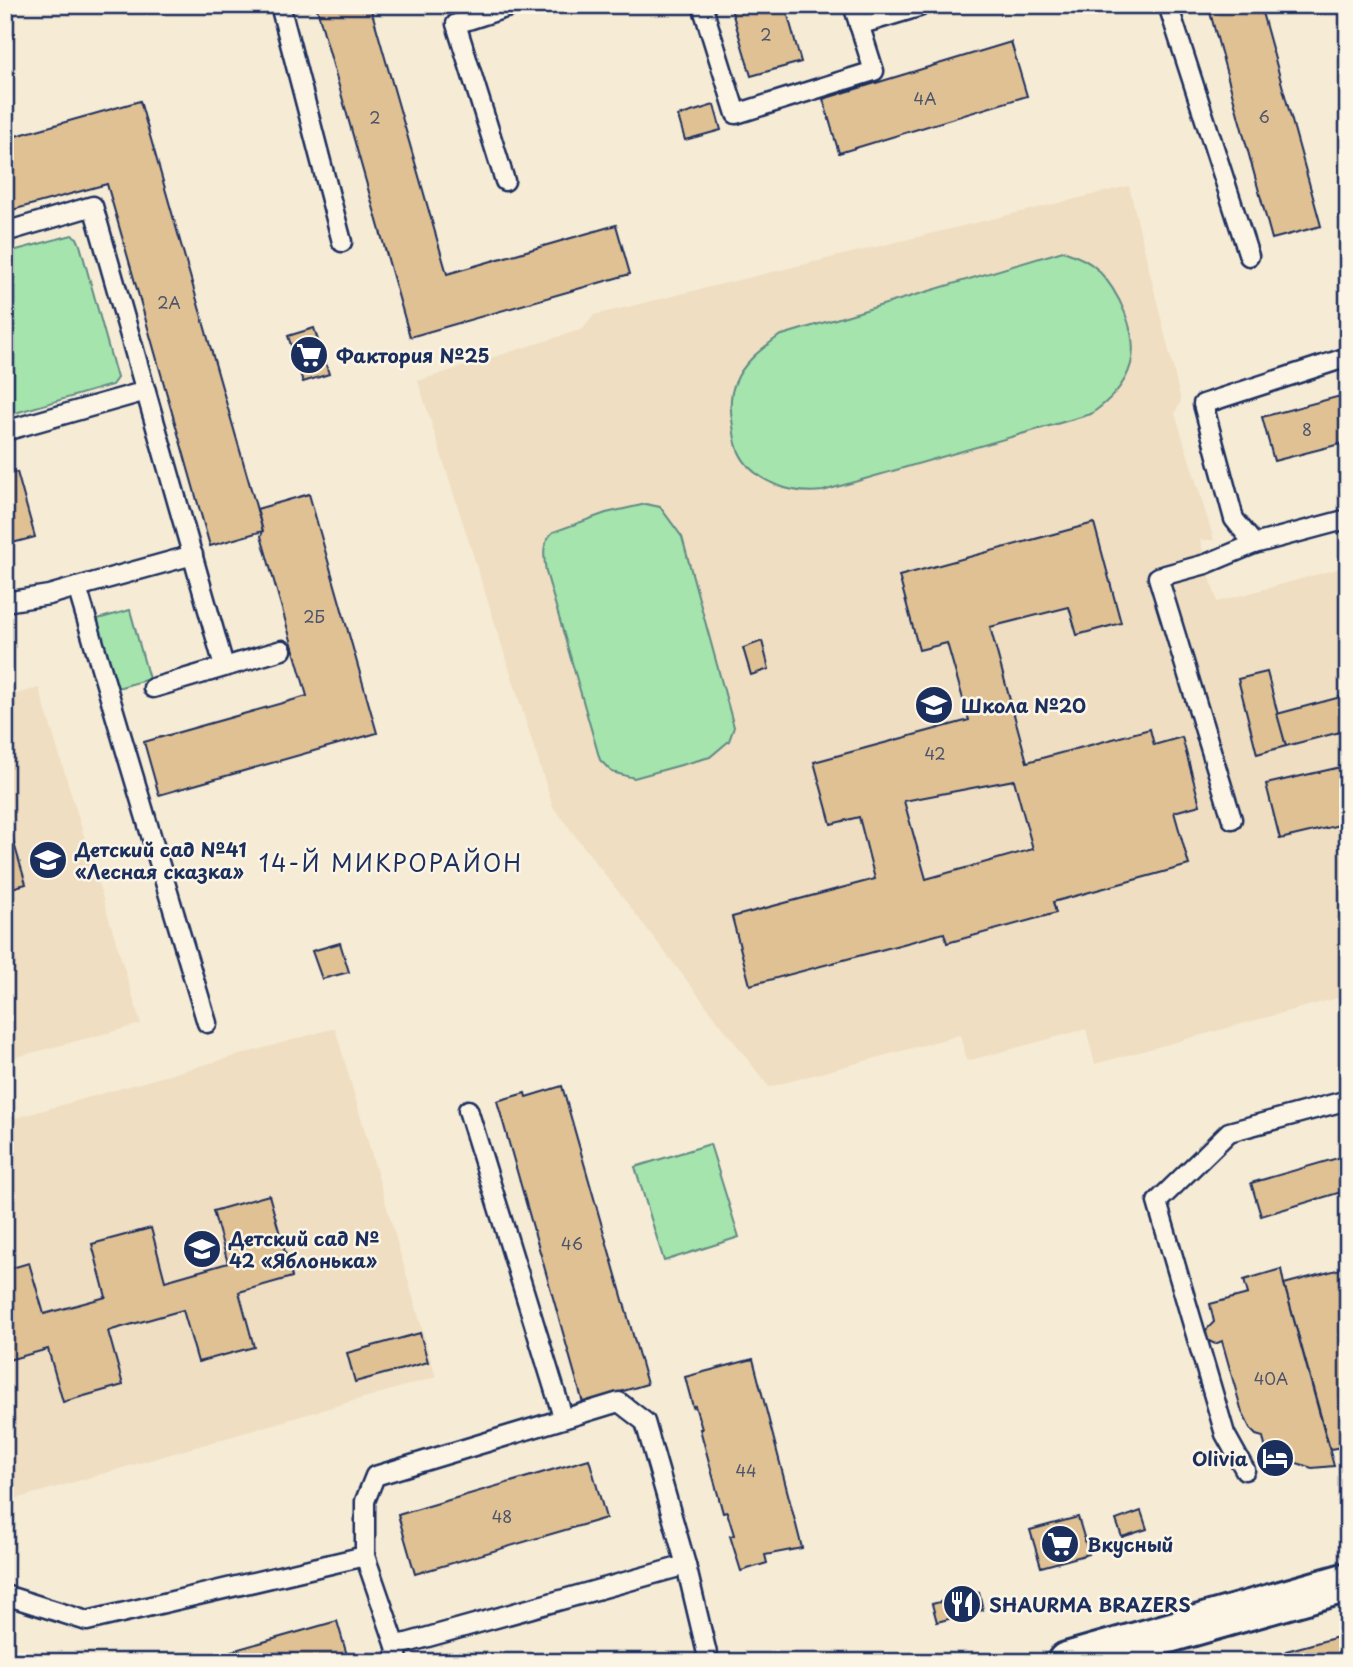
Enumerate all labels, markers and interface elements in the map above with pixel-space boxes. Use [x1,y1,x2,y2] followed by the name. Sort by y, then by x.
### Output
[760,22,772,46] house number: 2
[914,86,936,110] house number: 4А
[1258,104,1270,128] house number: 6
[369,105,381,129] house number: 2
[157,290,181,314] house number: 2А
[288,334,330,376] supermarket icon: Фактория №25
[336,341,490,369] place label: Фактория №25
[1302,417,1312,441] house number: 8
[303,604,325,628] house number: 2Б
[913,684,955,726] school or university icon: Школа №20
[961,691,1086,719] place label: Школа №20
[924,741,946,765] house number: 42
[74,835,247,885] place label: Детский сад №41 «Лесная сказка»
[27,839,69,881] school or university icon: Детский сад №41 «Лесная сказка»
[259,845,523,880] district label: 14-Й МИКРОРАЙОН
[228,1224,380,1274] place label: Детский сад № 42 «Яблонька»
[181,1228,223,1270] school or university icon: Детский сад № 42 «Яблонька»
[561,1231,583,1255] house number: 46
[1254,1366,1288,1390] house number: 40А
[1254,1437,1296,1479] hotel icon: Olivia
[1192,1444,1248,1472] place label: Olivia
[735,1458,757,1482] house number: 44
[492,1504,512,1528] house number: 48
[1039,1523,1081,1565] supermarket icon: Вкусный
[1087,1530,1174,1558] place label: Вкусный
[941,1583,983,1625] restaurant icon: SHAURMA BRAZERS
[989,1590,1191,1618] place label: SHAURMA BRAZERS

